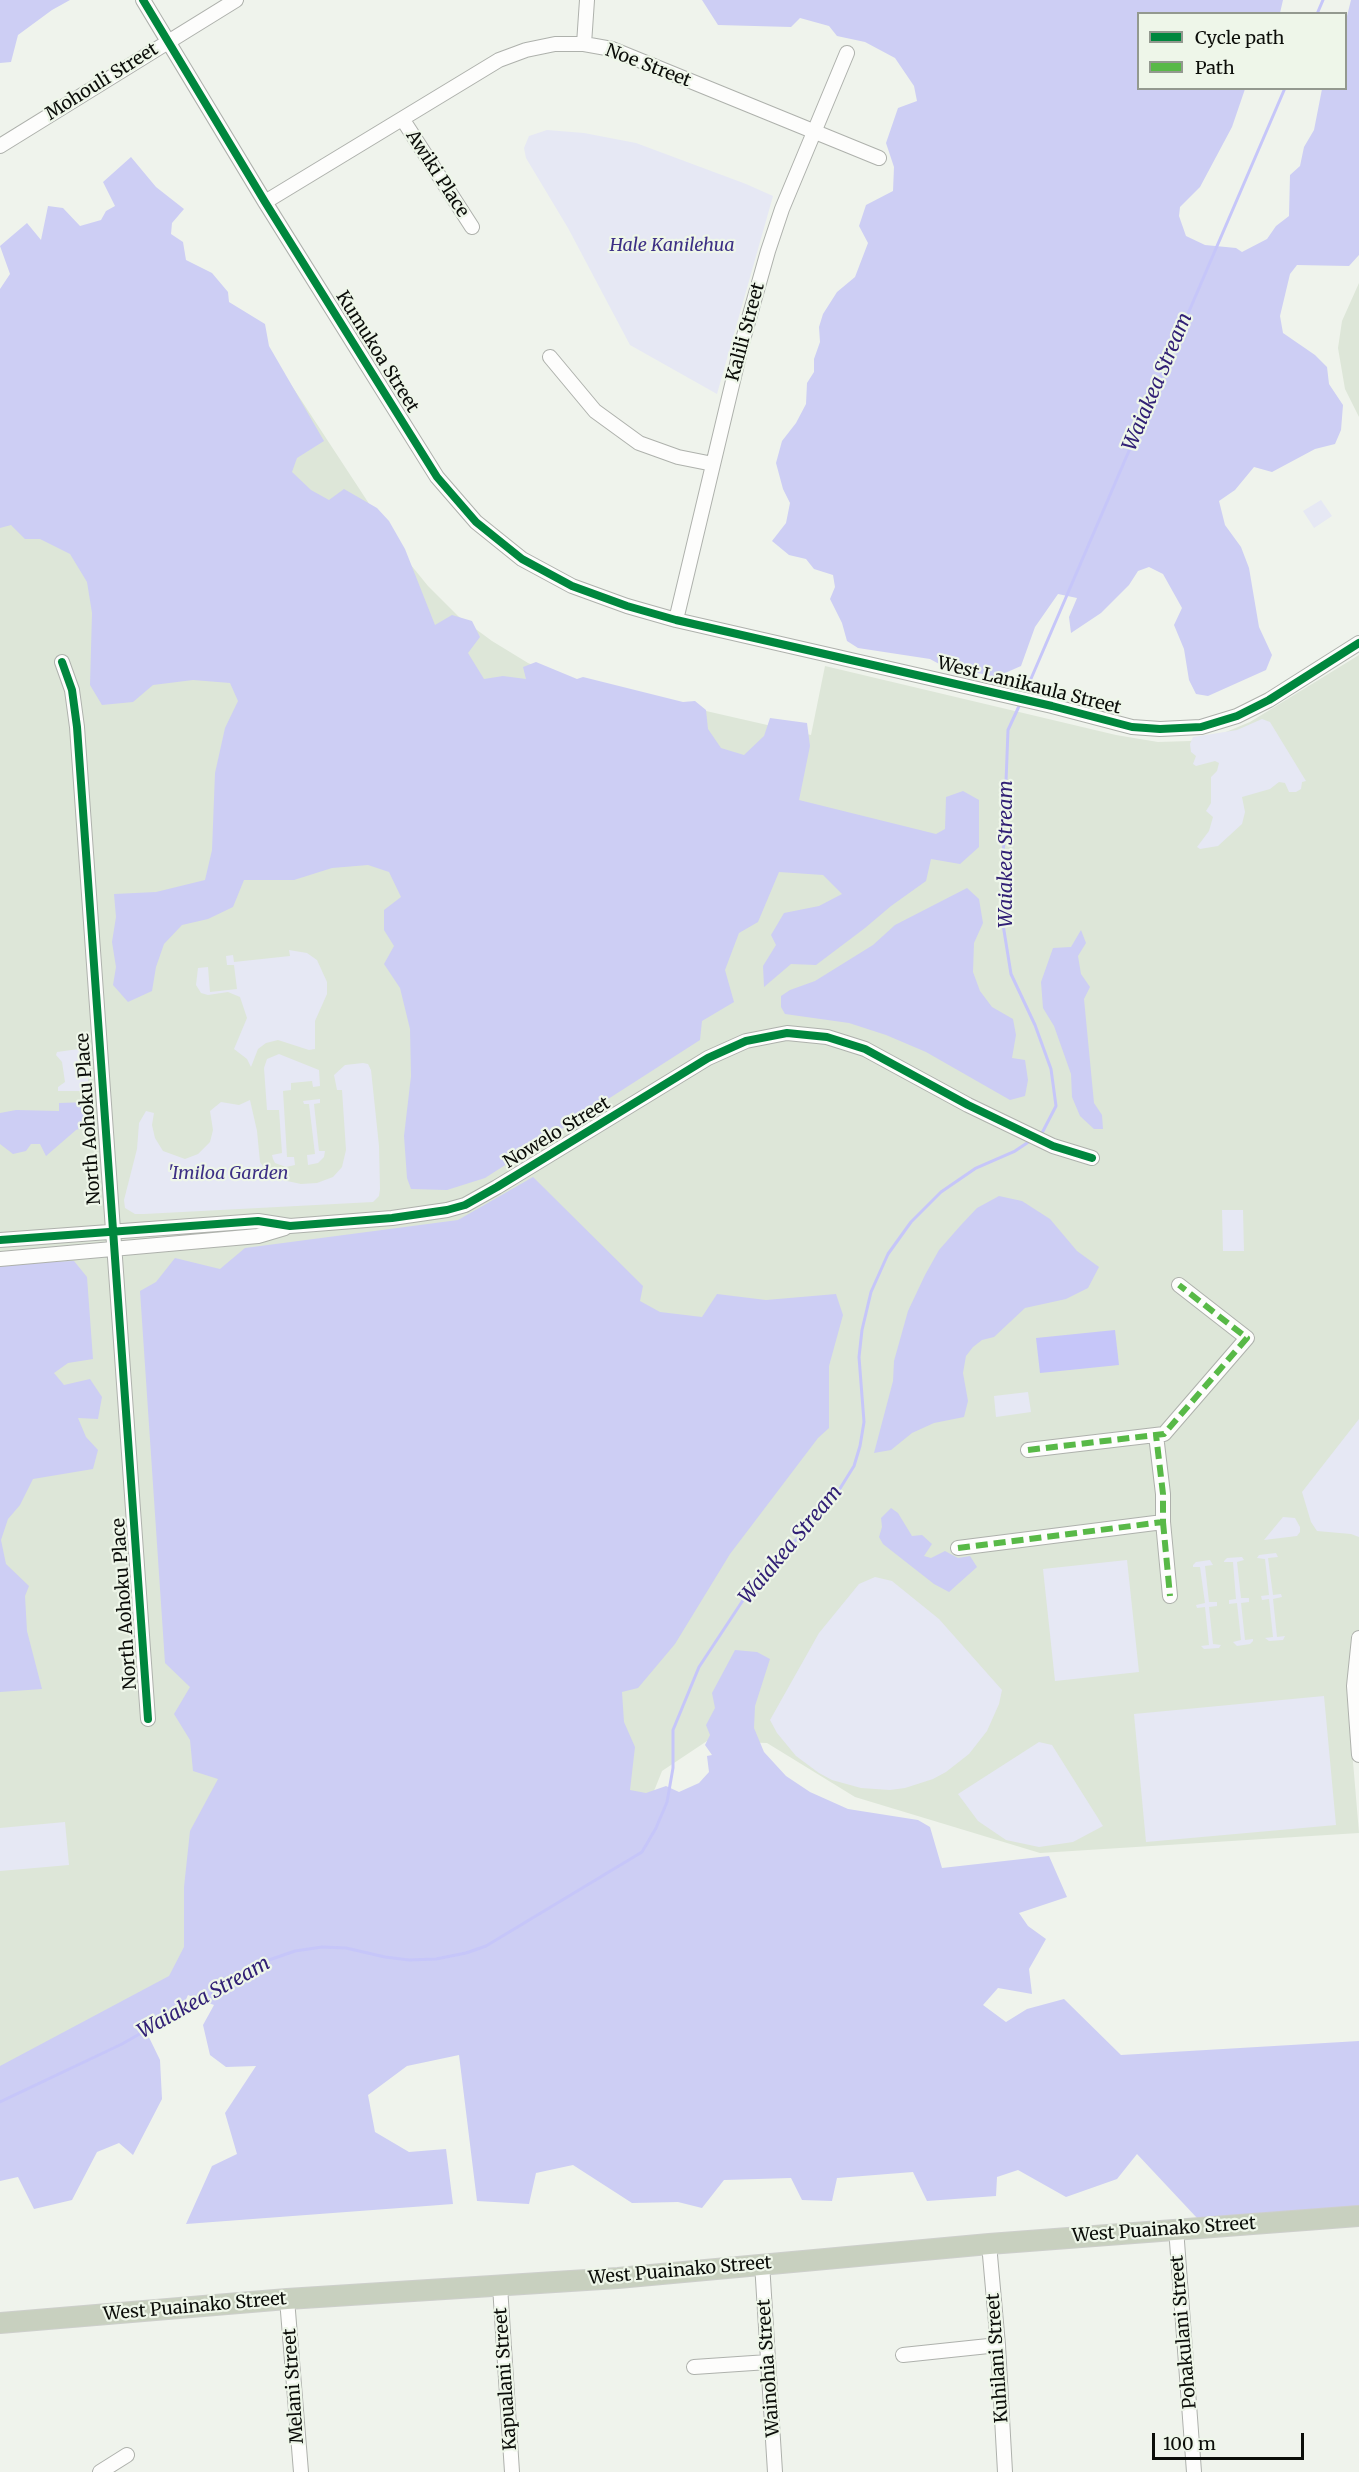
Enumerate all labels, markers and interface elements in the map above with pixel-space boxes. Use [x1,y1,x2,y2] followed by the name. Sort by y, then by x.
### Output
[1137,12,1347,90] legend
[1195,26,1284,49] text: Cycle path
[42,39,162,125] street label: Mohouli Street
[602,40,694,92] street label: Noe Street
[1195,56,1235,79] text: Path
[401,126,473,222] street label: Awiki Place
[609,235,735,257] park label: Hale Kanilehua
[722,280,770,384] street label: Kalili Street
[331,287,423,417] street label: Kumukoa Street
[1118,309,1198,455] water label: Waiakea Stream
[935,653,1123,719] street label: West Lanikaula Street
[994,780,1018,928] water label: Waiakea Stream
[72,1032,106,1206] street label: North Aohoku Place
[500,1093,614,1173] street label: Nowelo Street
[167,1163,289,1185] park label: 'Imiloa Garden
[734,1481,848,1609] water label: Waiakea Stream
[108,1517,142,1691] street label: North Aohoku Place
[134,1952,274,2044] water label: Waiakea Stream
[1071,2213,1257,2247] street label: West Puainako Street
[587,2252,773,2290] street label: West Puainako Street
[1167,2254,1201,2410] street label: Pohakulani Street
[102,2288,288,2326] street label: West Puainako Street
[983,2292,1013,2424] street label: Kuhilani Street
[753,2298,785,2438] street label: Wainohia Street
[490,2307,522,2451] street label: Kapualani Street
[279,2328,309,2444] street label: Melani Street
[1155,2421,1306,2459] scale bar
[1163,2432,1216,2455] text: 100 m

